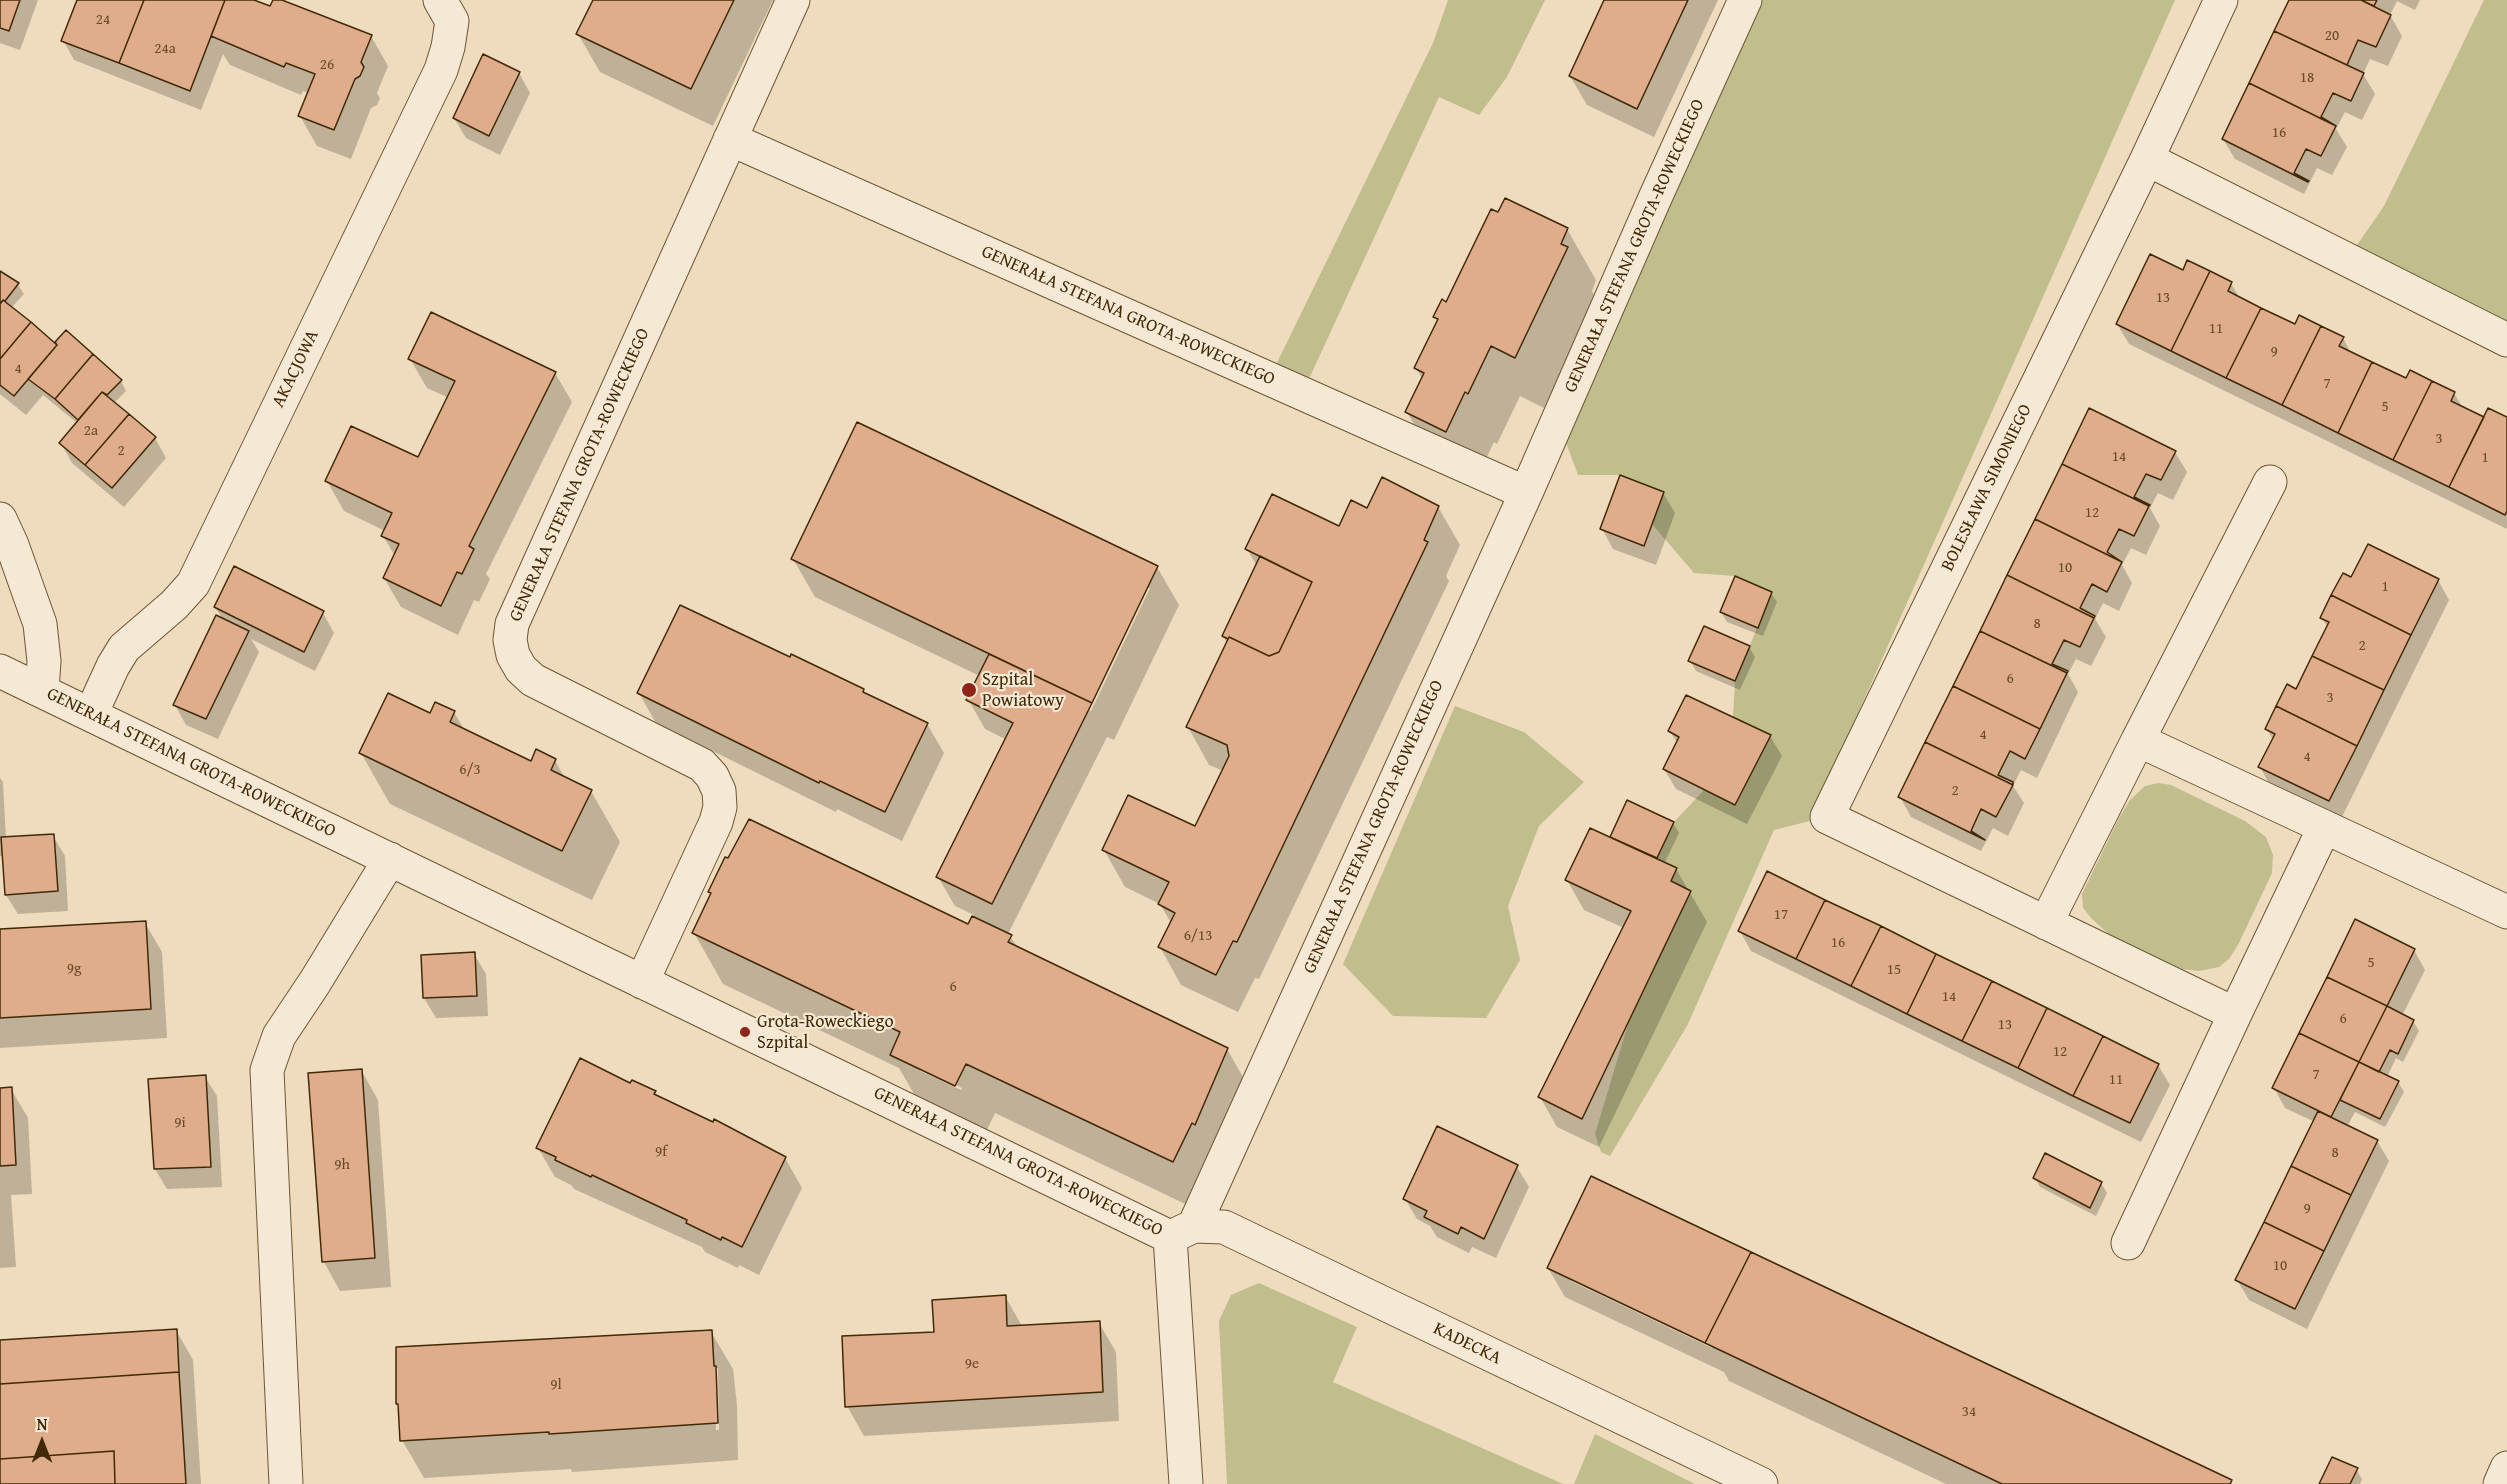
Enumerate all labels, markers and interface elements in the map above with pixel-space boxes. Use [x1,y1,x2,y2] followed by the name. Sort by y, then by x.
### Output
[96,11,110,29] house number: 24
[2325,27,2339,45] house number: 20
[154,40,176,58] house number: 24a
[320,56,334,74] house number: 26
[2300,69,2314,87] house number: 18
[1560,96,1710,396] street label: GENERAŁA STEFANA GROTA-ROWECKIEGO
[2272,124,2286,142] house number: 16
[978,241,1278,391] street label: GENERAŁA STEFANA GROTA-ROWECKIEGO
[2156,289,2170,307] house number: 13
[2209,320,2223,338] house number: 11
[505,325,655,625] street label: GENERAŁA STEFANA GROTA-ROWECKIEGO
[268,327,324,411] street label: AKACJOWA
[2270,343,2278,361] house number: 9
[14,360,22,378] house number: 4
[2323,375,2331,393] house number: 7
[2381,398,2389,416] house number: 5
[1937,401,2037,575] street label: BOLESŁAWA SIMONIEGO
[84,422,98,440] house number: 2a
[2435,430,2443,448] house number: 3
[117,442,125,460] house number: 2
[2112,448,2126,466] house number: 14
[2481,449,2489,467] house number: 1
[2085,504,2099,522] house number: 12
[2058,559,2072,577] house number: 10
[2381,578,2389,596] house number: 1
[2033,615,2041,633] house number: 8
[2358,637,2366,655] house number: 2
[982,669,1064,712] place label: Szpital Powiatowy
[2006,670,2014,688] house number: 6
[1299,677,1449,977] street label: GENERAŁA STEFANA GROTA-ROWECKIEGO
[960,681,978,699] marker: Szpital Powiatowy
[43,683,339,843] street label: GENERAŁA STEFANA GROTA-ROWECKIEGO
[2326,689,2334,707] house number: 3
[1979,726,1987,744] house number: 4
[2303,748,2311,766] house number: 4
[459,761,481,779] house number: 6/3
[1951,782,1959,800] house number: 2
[1774,906,1788,924] house number: 17
[1184,927,1212,945] house number: 6/13
[1831,934,1845,952] house number: 16
[2367,954,2375,972] house number: 5
[67,960,81,978] house number: 9g
[1887,961,1901,979] house number: 15
[949,978,957,996] house number: 6
[1942,988,1956,1006] house number: 14
[2339,1010,2347,1028] house number: 6
[757,1011,894,1054] place label: Grota-Roweckiego Szpital
[1998,1016,2012,1034] house number: 13
[738,1025,752,1039] marker: Grota-Roweckiego Szpital
[2053,1043,2067,1061] house number: 12
[2312,1066,2320,1084] house number: 7
[2109,1071,2123,1089] house number: 11
[870,1082,1166,1242] street label: GENERAŁA STEFANA GROTA-ROWECKIEGO
[174,1114,186,1132] house number: 9i
[655,1143,667,1161] house number: 9f
[2331,1144,2339,1162] house number: 8
[334,1156,350,1174] house number: 9h
[2303,1200,2311,1218] house number: 9
[2273,1257,2287,1275] house number: 10
[1429,1318,1505,1370] street label: KADECKA
[965,1355,979,1373] house number: 9e
[550,1376,562,1394] house number: 9l
[1962,1403,1976,1421] house number: 34
[12,1412,72,1472] north arrow
[37,1412,47,1436] text: N

